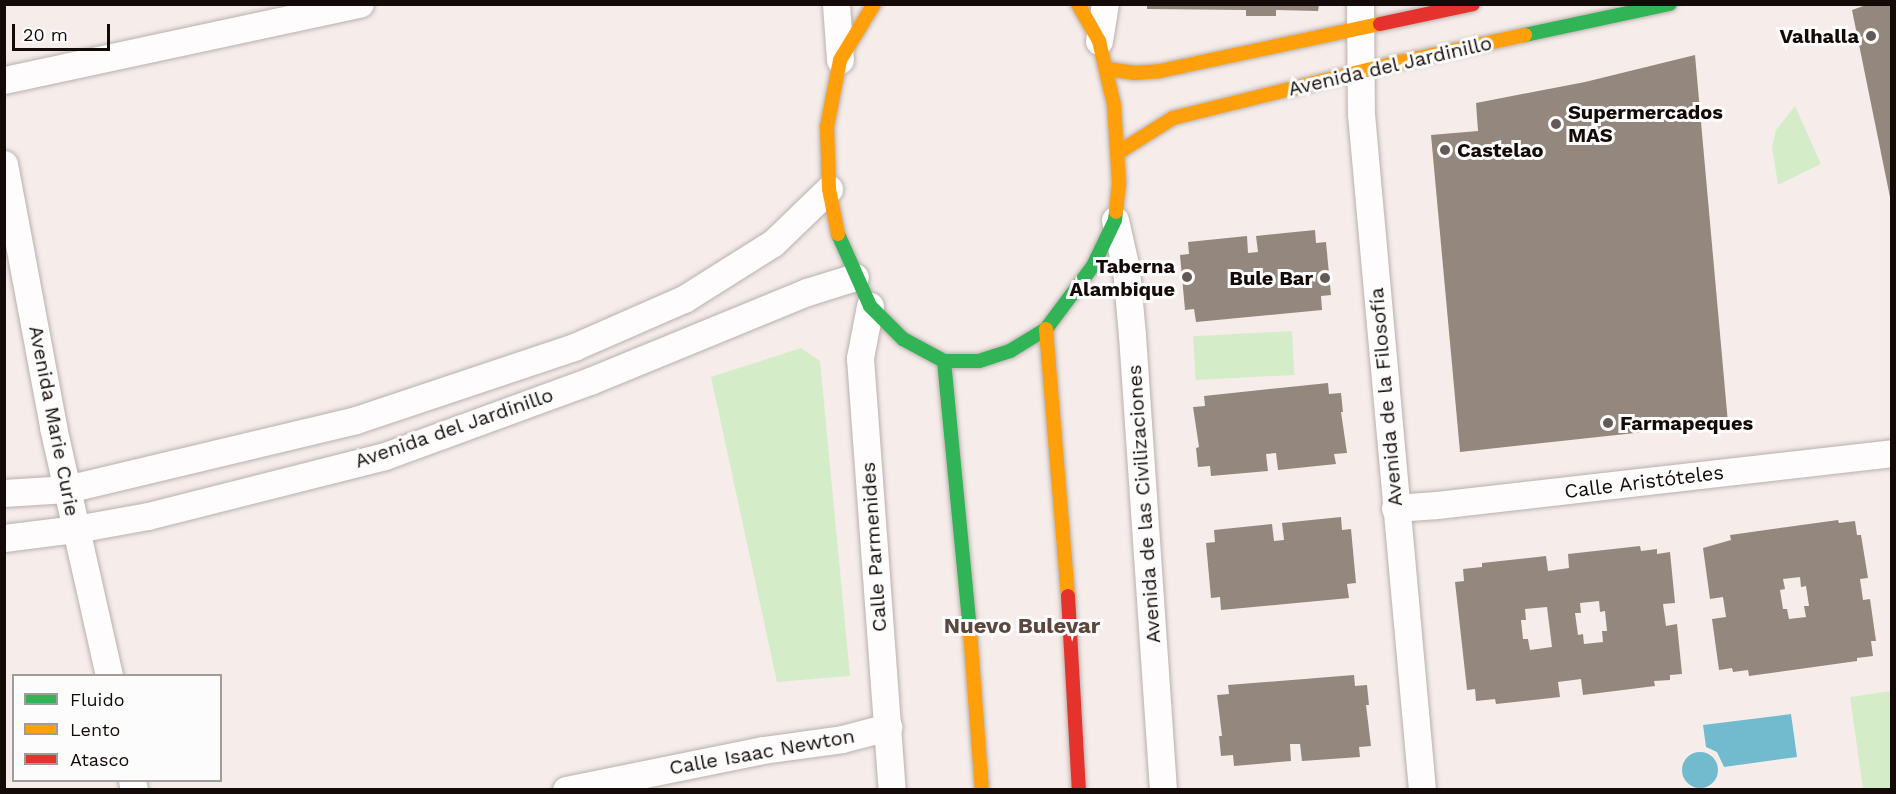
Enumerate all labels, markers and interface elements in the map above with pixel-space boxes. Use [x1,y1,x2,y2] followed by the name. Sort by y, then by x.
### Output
[15,12,112,50] scale bar
[23,24,68,45] text: 20 m
[1780,24,1859,48] place label: Valhalla
[1864,29,1878,43] marker: Valhalla
[1285,31,1495,101] street label: Avenida del Jardinillo
[1568,100,1723,147] place label: Supermercados MAS
[1549,117,1563,131] marker: Supermercados MAS
[1457,138,1543,162] place label: Castelao
[1438,143,1452,157] marker: Castelao
[1070,254,1175,301] place label: Taberna Alambique
[1229,266,1313,290] place label: Bule Bar
[1180,270,1194,284] marker: Taberna Alambique
[1318,271,1332,285] marker: Bule Bar
[1364,286,1408,508] street label: Avenida de la Filosofía
[24,323,84,519] street label: Avenida Marie Curie
[1122,364,1166,644] street label: Avenida de las Civilizaciones
[351,383,557,473] street label: Avenida del Jardinillo
[1620,411,1753,435] place label: Farmapeques
[1601,416,1615,430] marker: Farmapeques
[1563,460,1725,504] street label: Calle Aristóteles
[856,461,892,633] street label: Calle Parmenides
[944,613,1100,639] district label: Nuevo Bulevar
[12,674,222,782] legend
[70,689,124,710] text: Fluido
[70,719,120,740] text: Lento
[667,724,857,780] street label: Calle Isaac Newton
[70,749,129,770] text: Atasco

